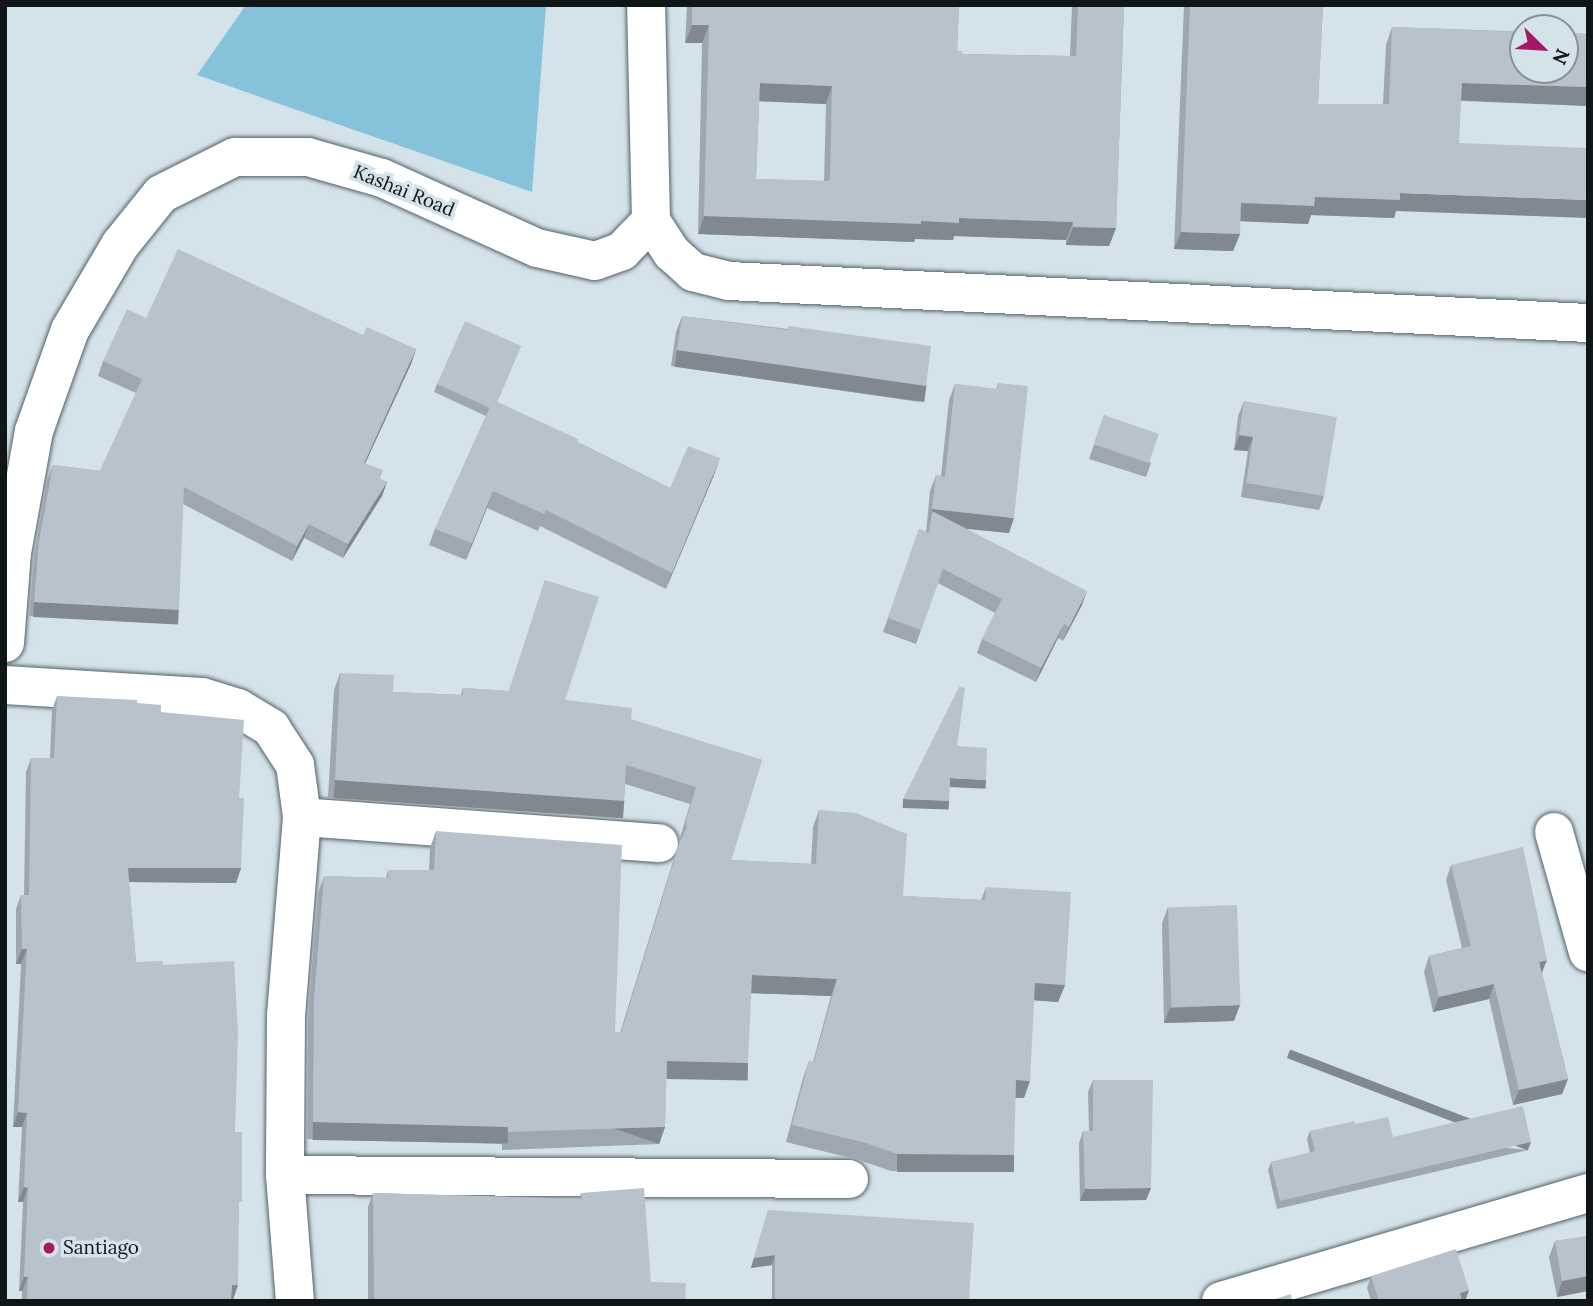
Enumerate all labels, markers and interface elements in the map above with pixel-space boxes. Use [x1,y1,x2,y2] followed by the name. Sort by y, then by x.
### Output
[1509,14,1579,84] north arrow
[1547,45,1575,68] text: N
[350,160,458,222] street label: Kashai Road
[63,1237,139,1259] place label: Santiago
[41,1240,57,1256] marker: Santiago

